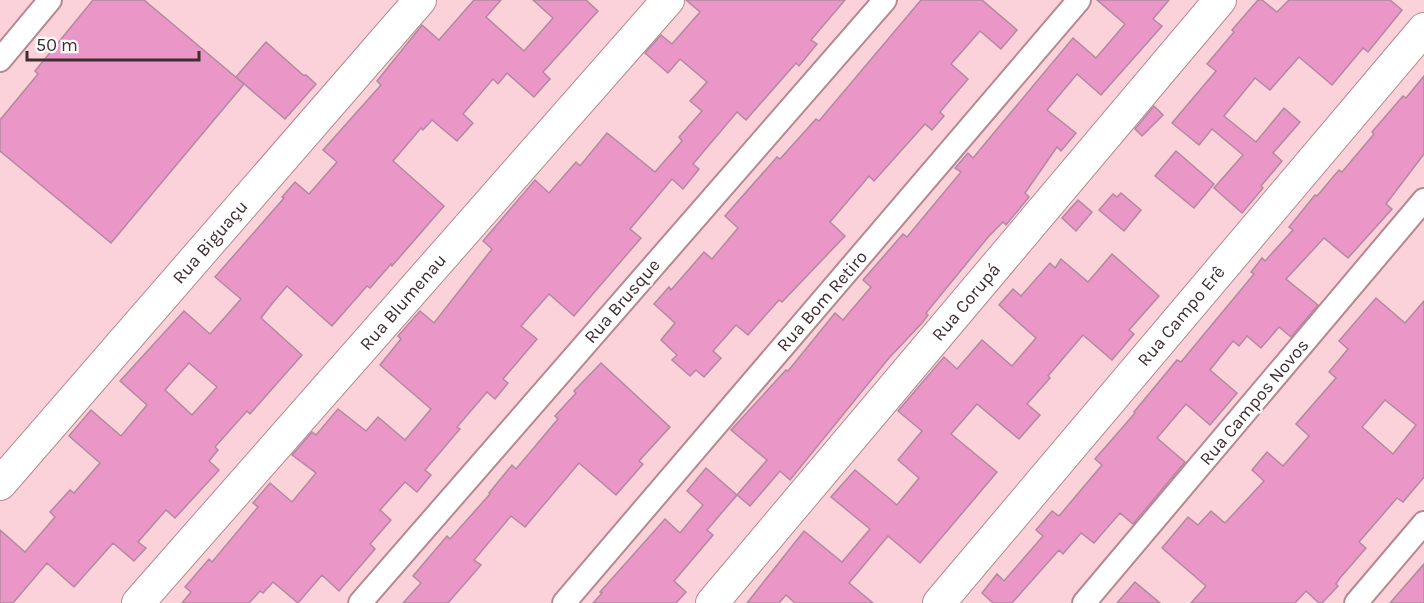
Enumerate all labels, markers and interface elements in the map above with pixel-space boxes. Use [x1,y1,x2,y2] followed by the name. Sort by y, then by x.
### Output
[27,24,200,62] scale bar
[36,34,78,56] text: 50 m
[168,196,252,288] street label: Rua Biguaçu
[772,246,872,356] street label: Rua Bom Retiro
[355,249,451,355] street label: Rua Blumenau
[579,254,665,348] street label: Rua Brusque
[927,259,1005,345] street label: Rua Corupá
[1133,261,1229,371] street label: Rua Campo Erê
[1195,334,1313,470] street label: Rua Campos Novos

